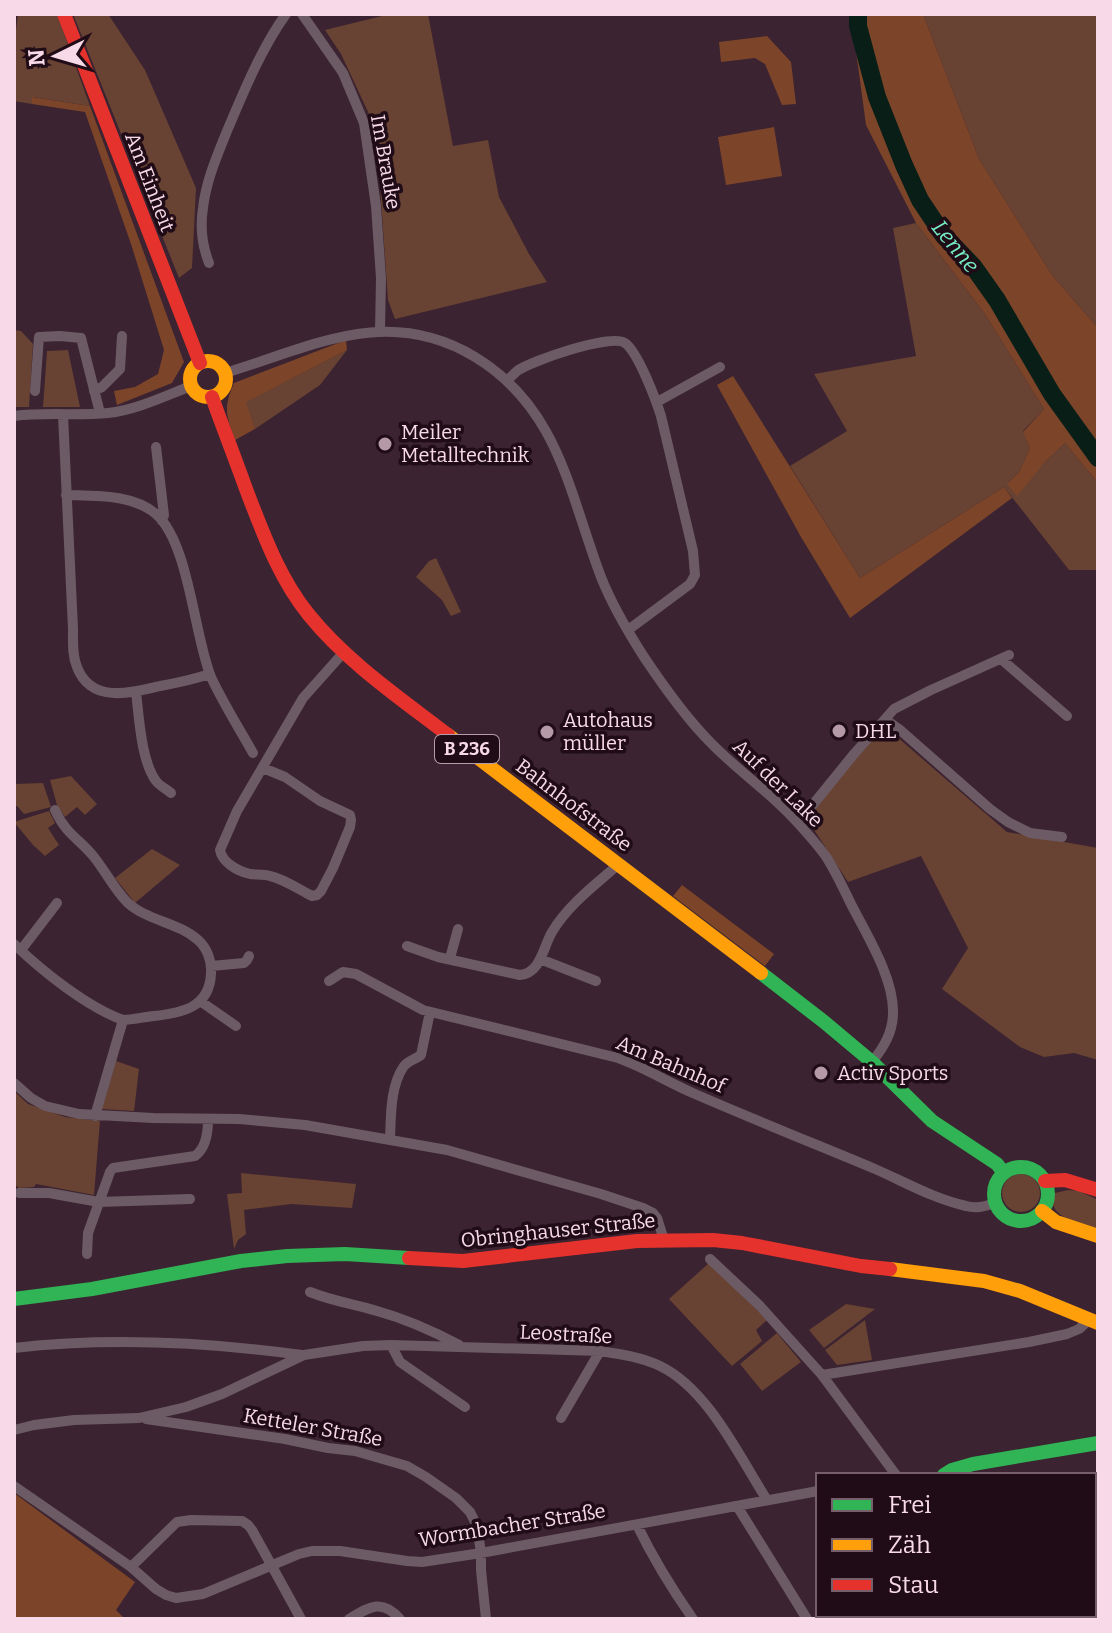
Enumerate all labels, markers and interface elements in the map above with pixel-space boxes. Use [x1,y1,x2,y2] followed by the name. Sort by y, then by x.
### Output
[16,16,96,96] north arrow
[22,48,51,67] text: N
[366,113,406,211] street label: Im Brauke
[120,129,180,235] street label: Am Einheit
[926,214,985,278] water label: Lenne
[401,420,530,467] place label: Meiler Metalltechnik
[376,435,394,453] marker: Meiler Metalltechnik
[563,708,653,755] place label: Autohaus müller
[855,719,896,743] place label: DHL
[830,722,848,740] marker: DHL
[538,723,556,741] marker: Autohaus müller
[728,734,828,832] street label: Auf der Lake
[435,735,499,763] road number: B 236
[511,754,637,856] street label: Bahnhofstraße
[613,1030,731,1099] street label: Am Bahnhof
[837,1061,948,1085] place label: Activ Sports
[812,1064,830,1082] marker: Activ Sports
[460,1208,656,1252] street label: Obringhauser Straße
[519,1320,613,1348] street label: Leostraße
[242,1403,384,1451] street label: Ketteler Straße
[816,1473,1096,1617] legend
[888,1491,931,1519] text: Frei
[417,1498,607,1552] street label: Wormbacher Straße
[888,1531,931,1559] text: Zäh
[888,1571,939,1599] text: Stau

